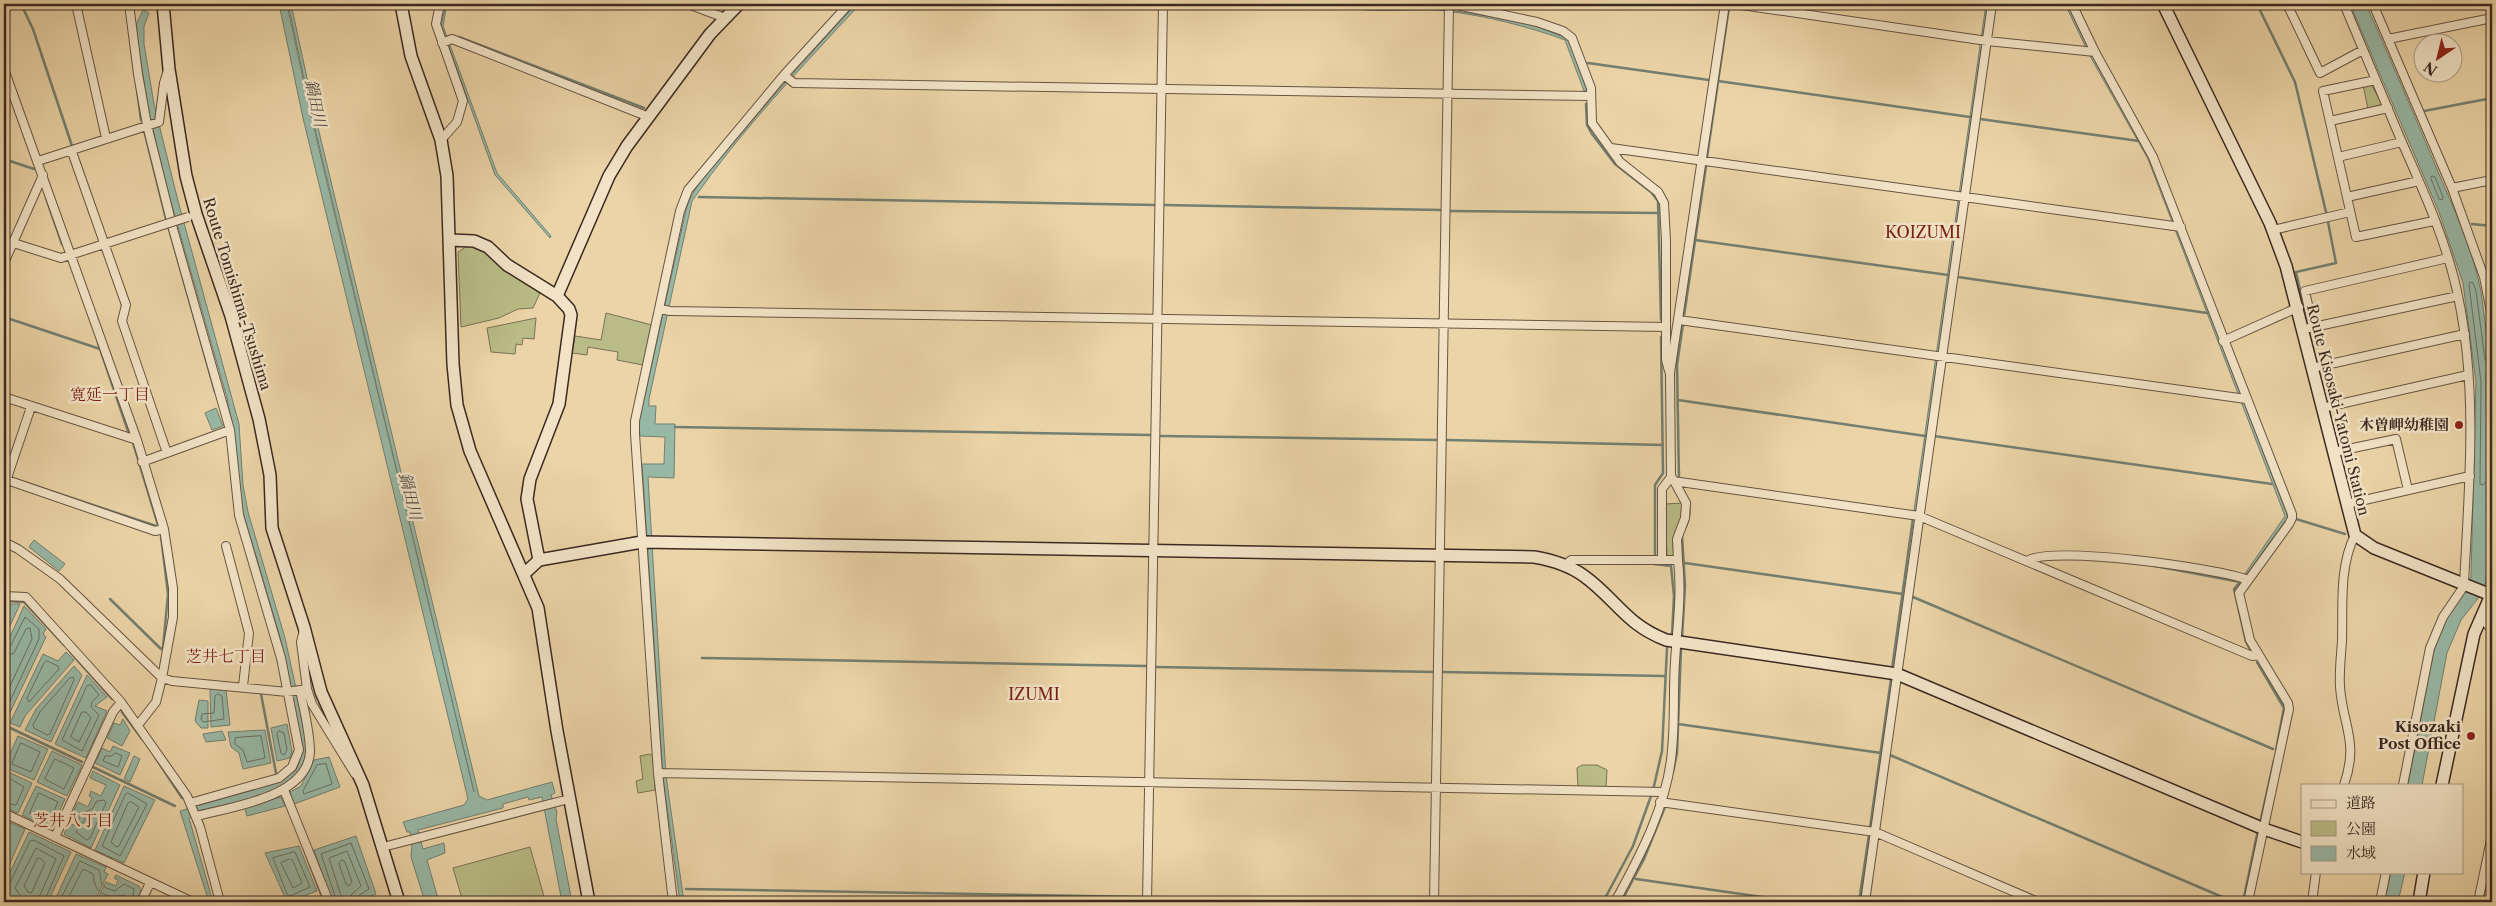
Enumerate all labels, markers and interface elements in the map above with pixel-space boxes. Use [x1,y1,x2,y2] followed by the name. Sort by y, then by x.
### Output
[2414,32,2464,82] north arrow
[2420,58,2441,80] text: N
[301,77,331,131] water label: 鍋田川
[199,195,276,393] street label: Route Tomishima-Tsushima
[1885,222,1961,242] district label: KOIZUMI
[2303,302,2374,518] street label: Route Kisosaki-Yatomi Station
[70,384,150,404] district label: 寛延一丁目
[2359,415,2449,434] place label: 木曽岬幼稚園
[2453,419,2465,431] marker: 木曽岬幼稚園
[395,470,427,524] water label: 鍋田川
[186,646,266,666] district label: 芝井七丁目
[1008,684,1060,704] district label: IZUMI
[2378,717,2462,753] place label: Kisozaki Post Office
[2465,730,2477,742] marker: Kisozaki Post Office
[2301,784,2464,874] legend
[2346,793,2376,812] text: 道路
[33,810,113,830] district label: 芝井八丁目
[2346,819,2376,838] text: 公園
[2346,843,2376,862] text: 水域

